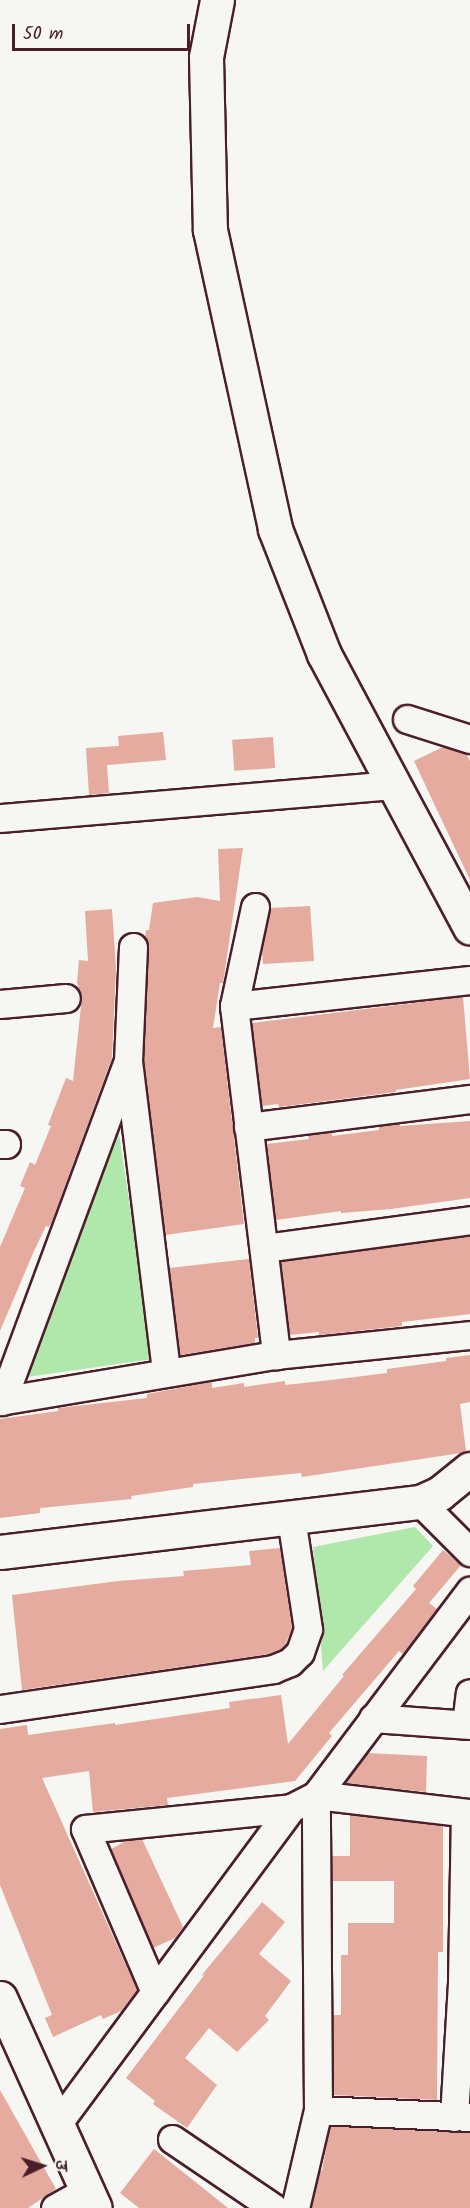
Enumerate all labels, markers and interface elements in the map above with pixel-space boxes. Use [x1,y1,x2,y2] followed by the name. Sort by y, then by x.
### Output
[15,12,194,50] scale bar
[23,20,63,49] text: 50 m
[12,2136,72,2196] north arrow
[48,2159,73,2171] text: उ

